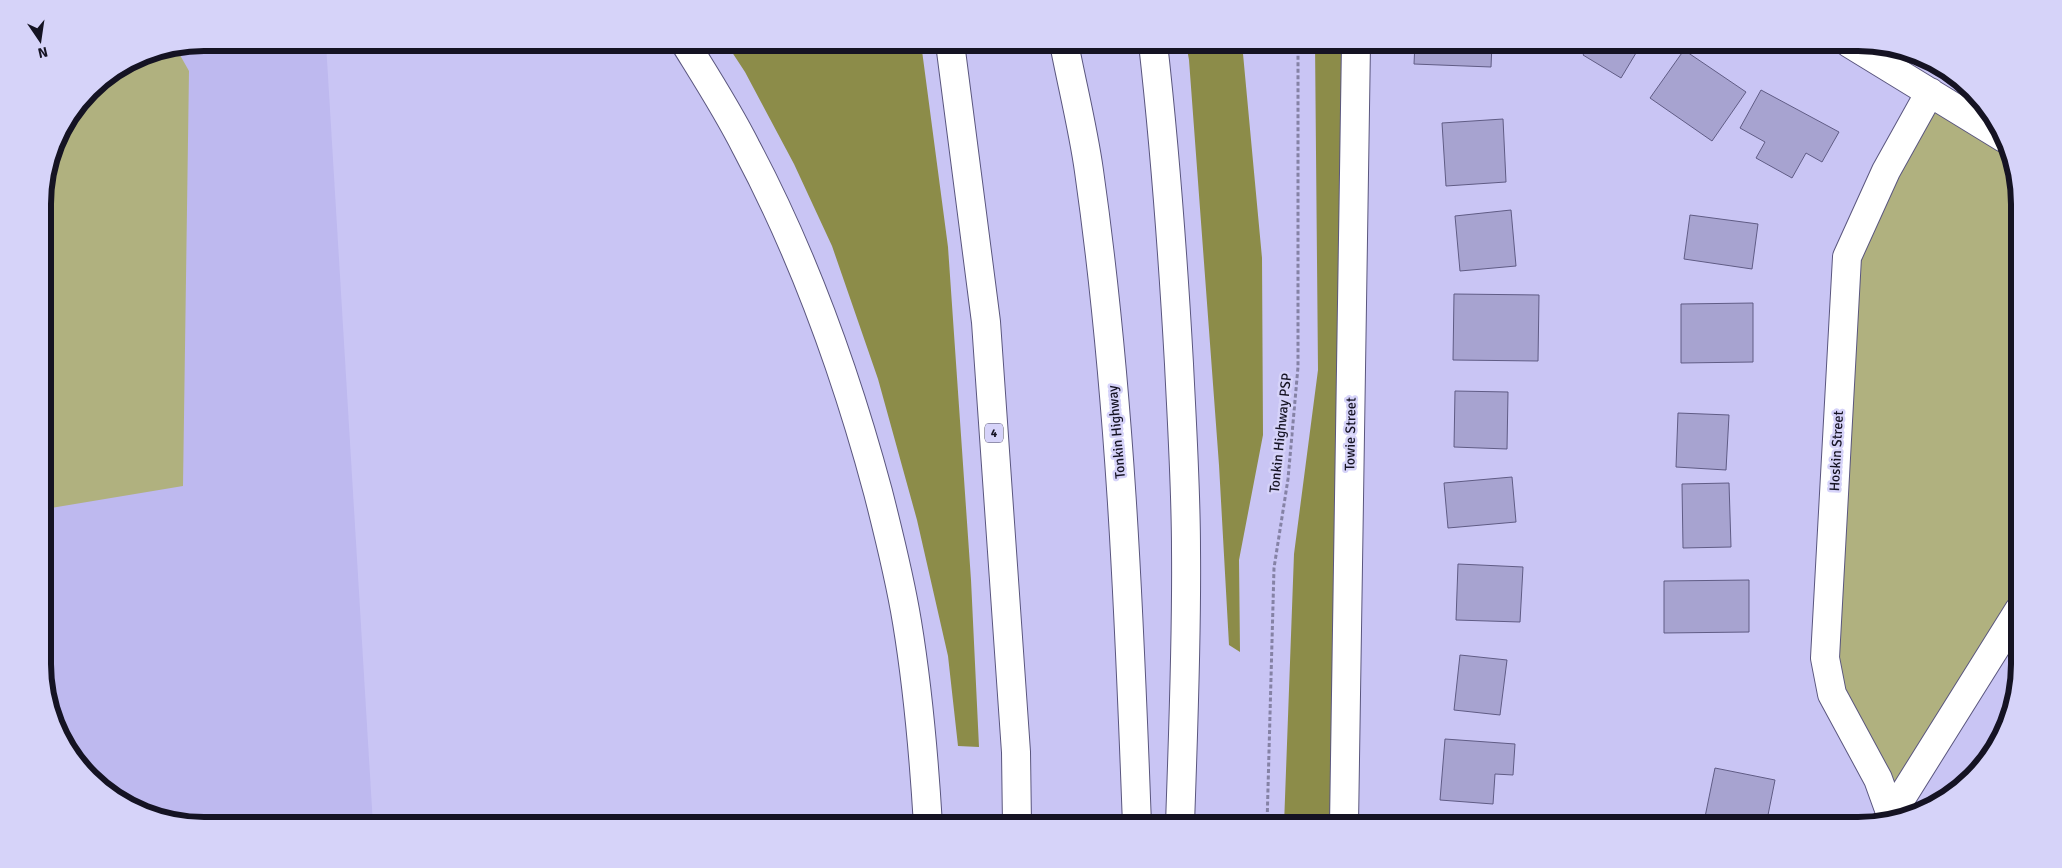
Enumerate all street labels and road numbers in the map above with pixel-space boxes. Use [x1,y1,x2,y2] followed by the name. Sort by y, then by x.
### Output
[1266,372,1295,494] street label: Tonkin Highway PSP
[1104,384,1129,479] street label: Tonkin Highway
[1341,397,1360,471] street label: Towie Street
[1826,410,1847,492] street label: Hoskin Street
[985,423,1003,442] road number: 4

